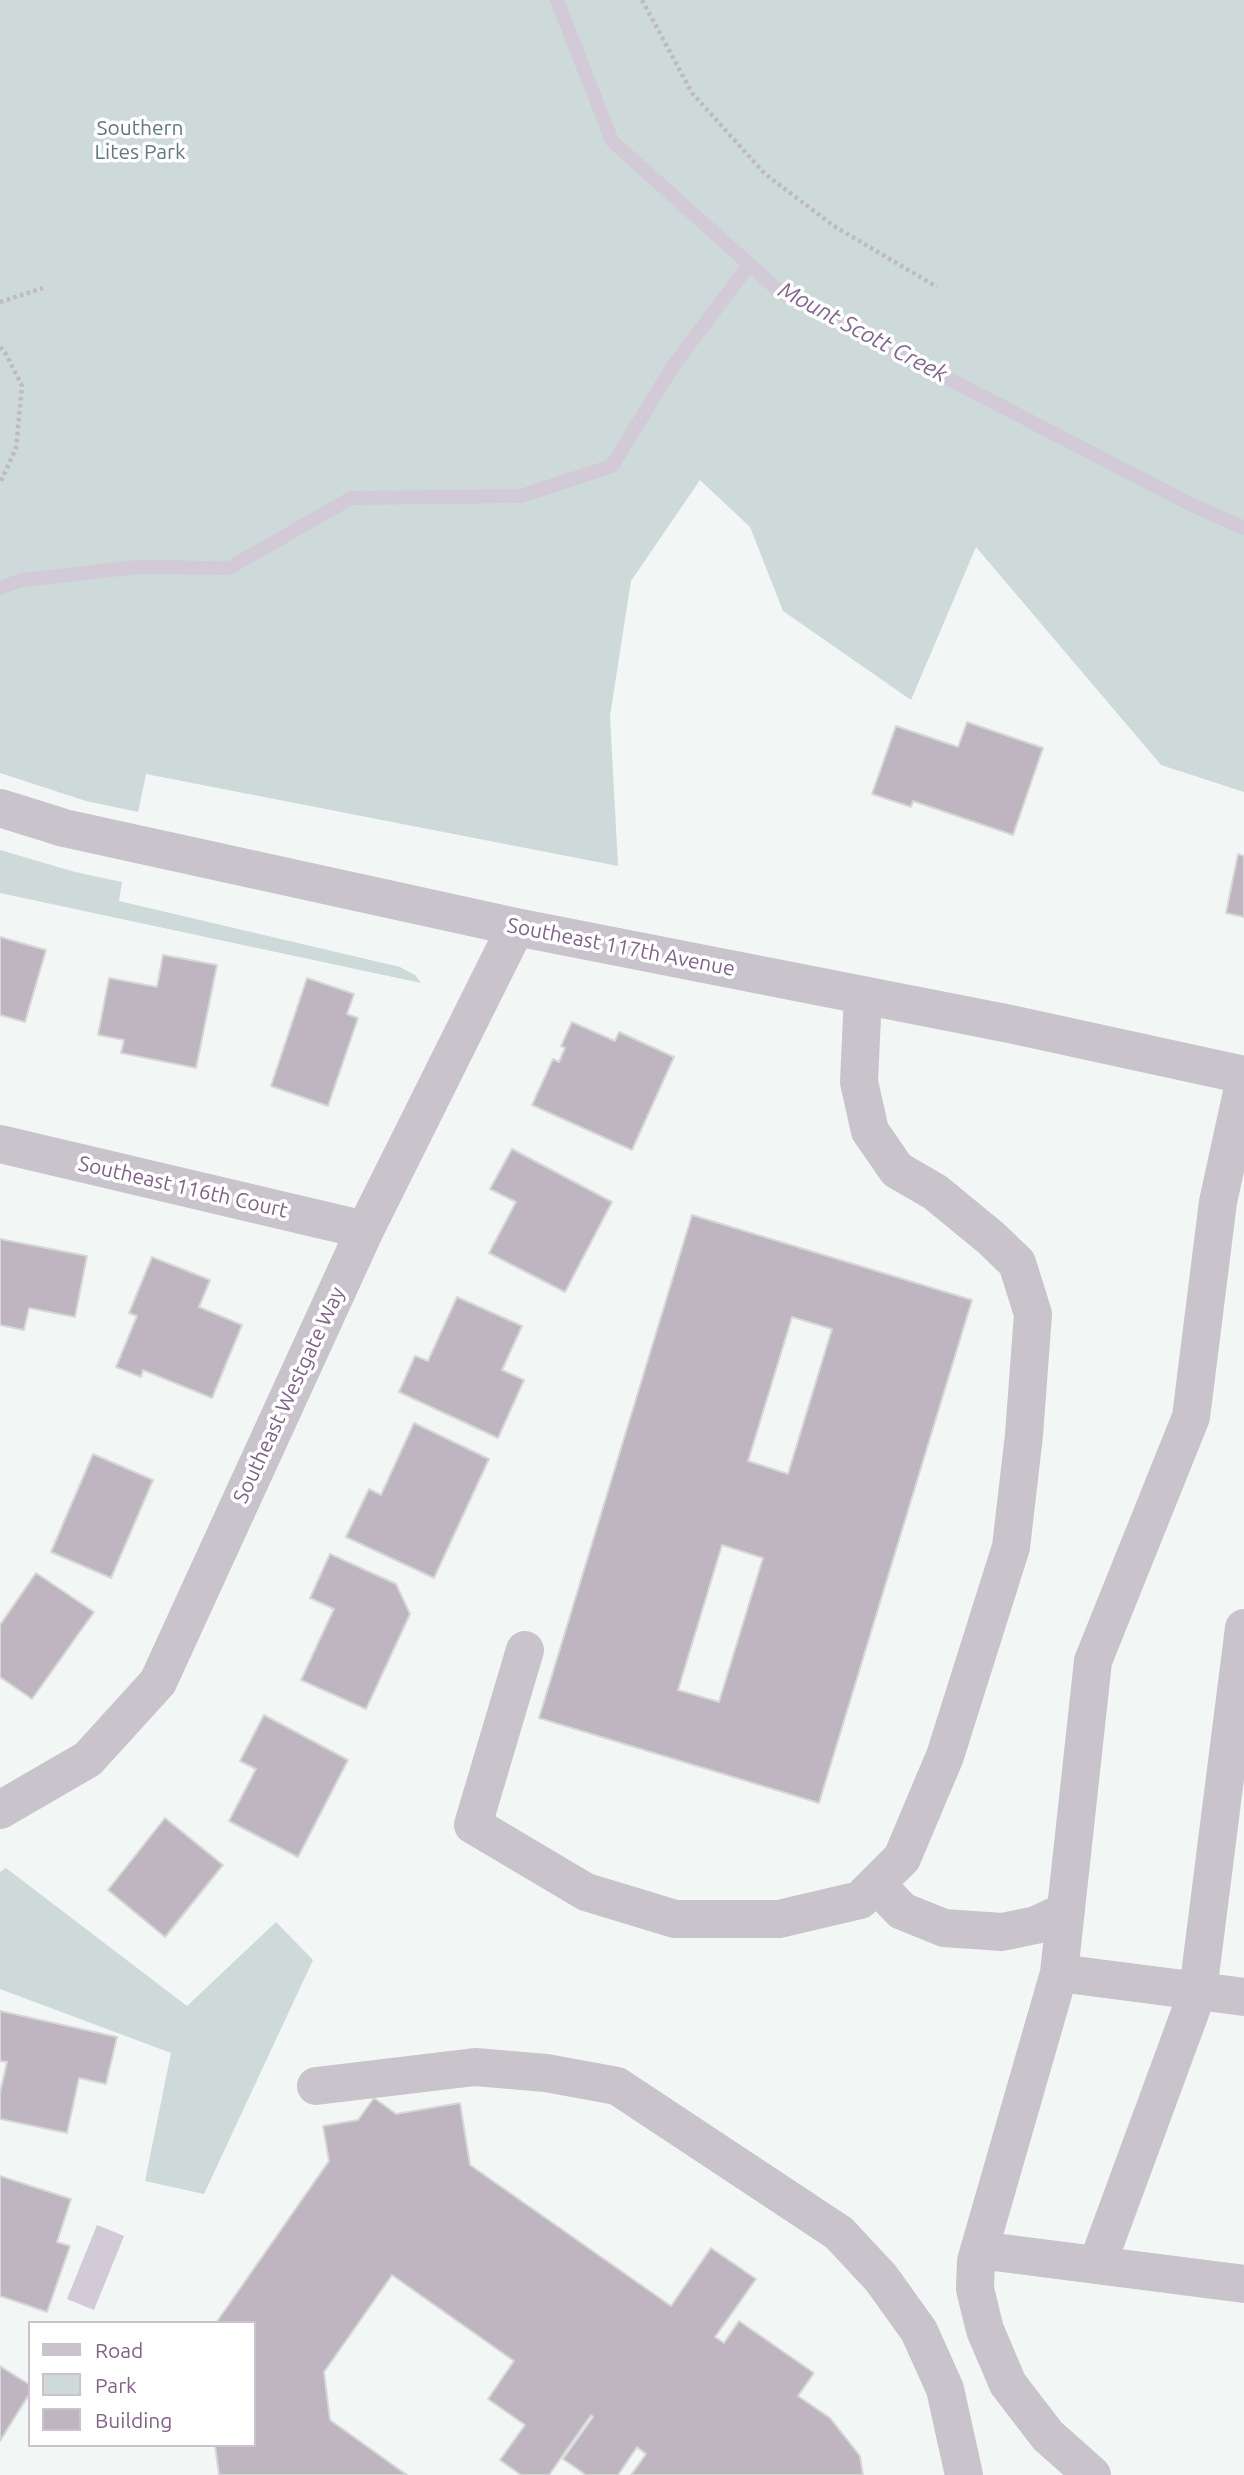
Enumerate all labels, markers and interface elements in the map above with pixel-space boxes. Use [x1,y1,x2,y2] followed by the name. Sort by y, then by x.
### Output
[94,115,186,165] park label: Southern Lites Park
[774,276,952,388] water label: Mount Scott Creek
[505,913,737,981] street label: Southeast 117th Avenue
[76,1151,290,1223] street label: Southeast 116th Court
[228,1283,350,1507] street label: Southeast Westgate Way
[28,2321,256,2447] legend
[95,2338,143,2362] text: Road
[95,2373,137,2397] text: Park
[95,2408,172,2432] text: Building

